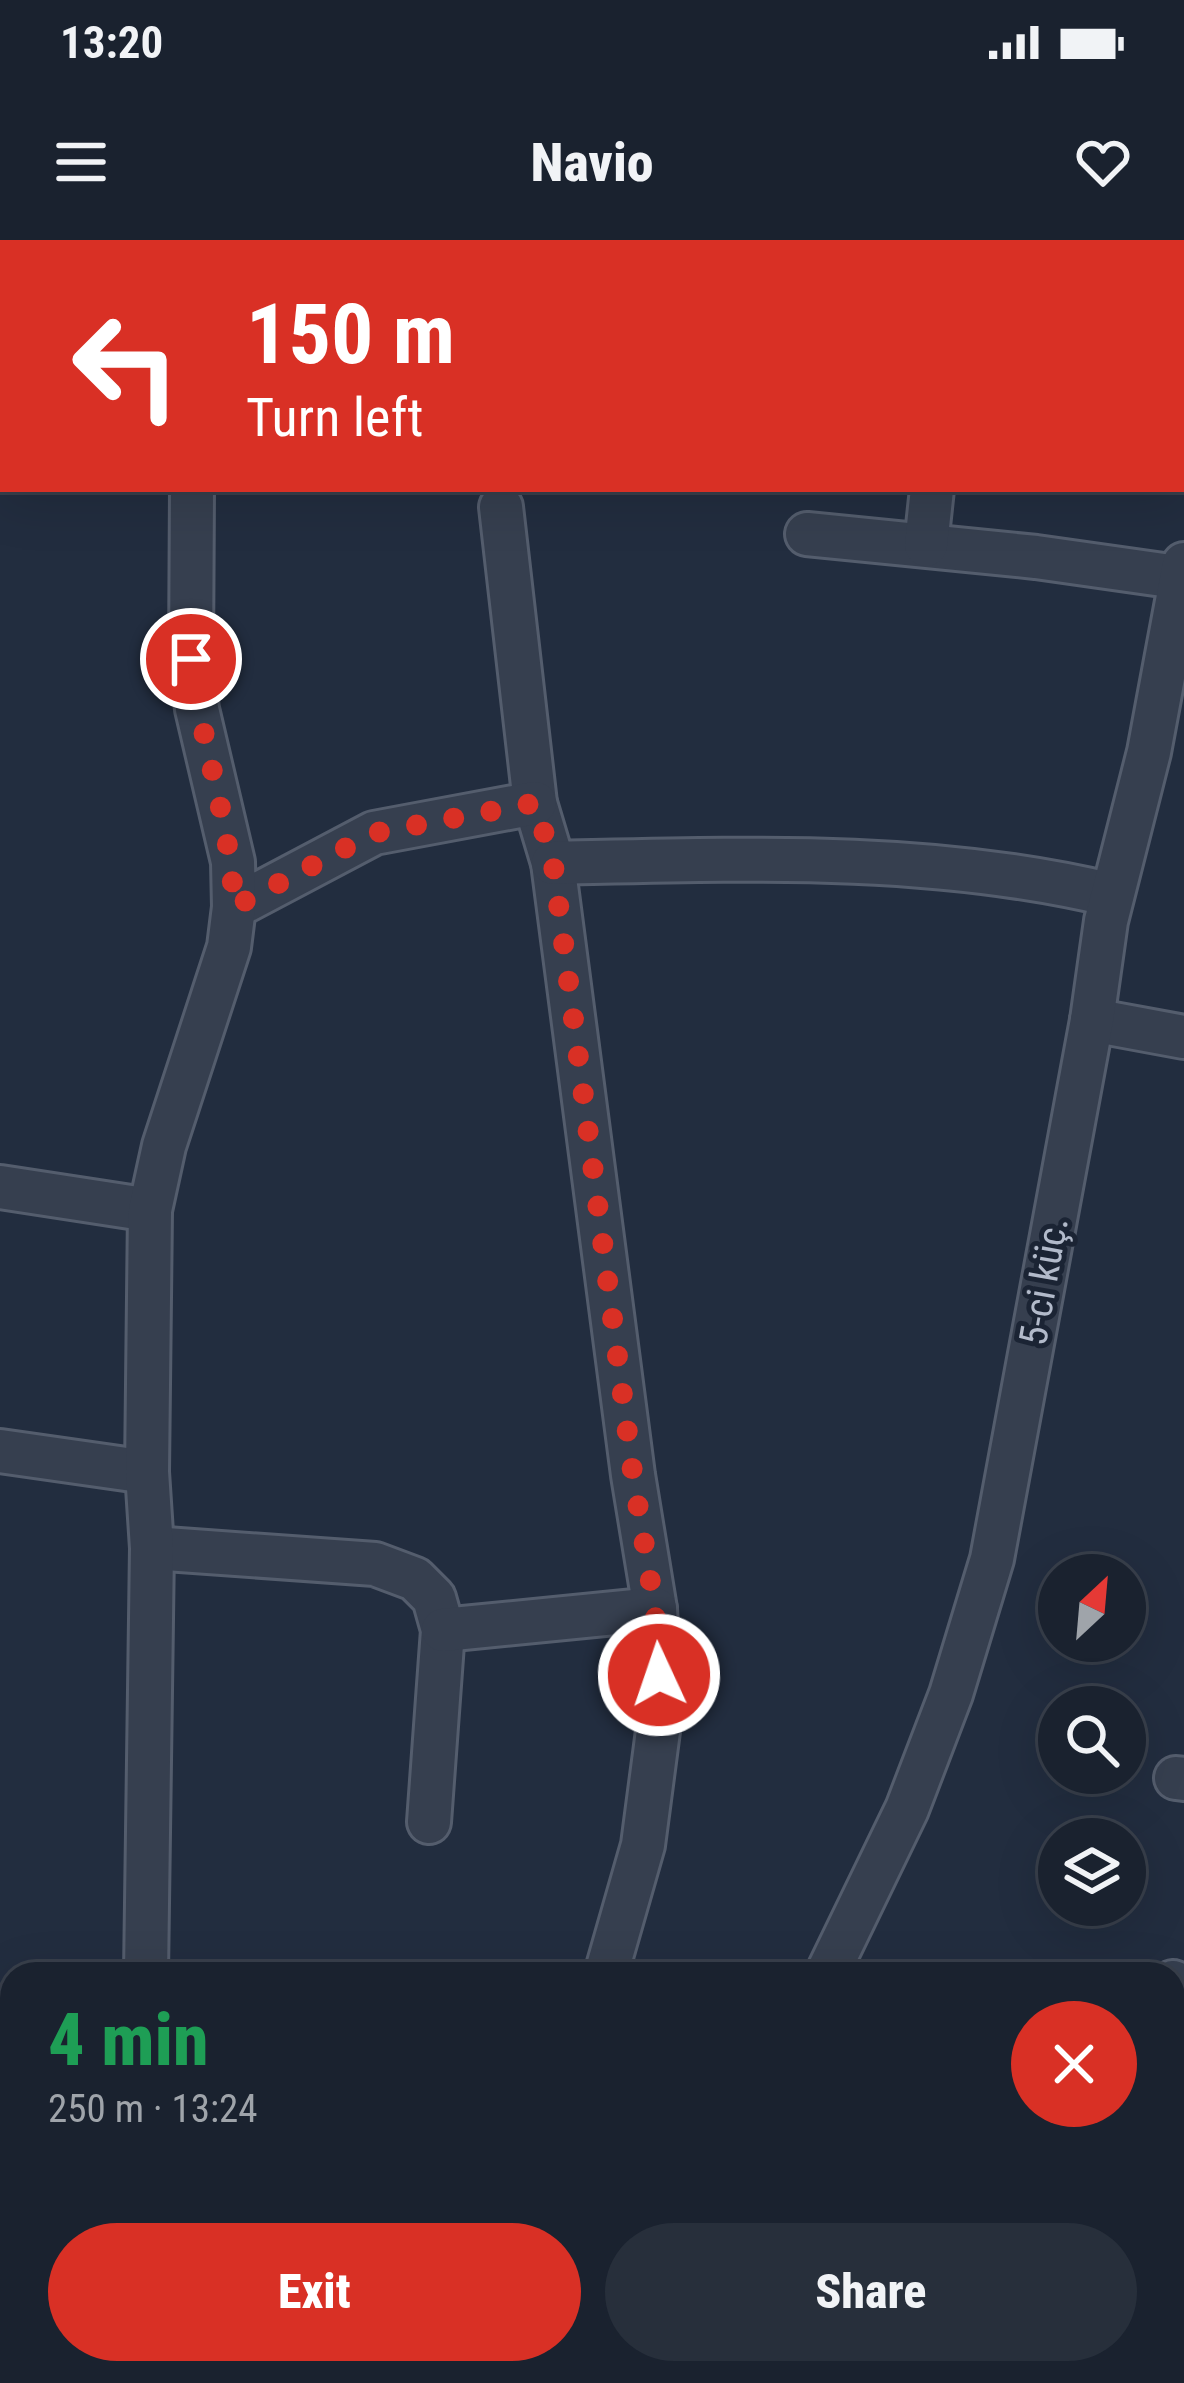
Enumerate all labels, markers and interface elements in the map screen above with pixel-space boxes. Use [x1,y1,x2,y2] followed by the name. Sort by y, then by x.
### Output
[60,16,163,69] text: 13:20
[48,129,114,195] icon: menu
[1070,129,1136,195] icon: heart
[530,131,654,194] text: Navio
[246,285,455,384] text: 150 m
[48,288,204,444] icon: left
[246,386,423,449] text: Turn left
[140,608,242,710] pin
[158,626,224,692] icon: arrive
[1010,1213,1078,1349] street label: 5-ci küç.
[1038,1554,1146,1662] north arrow
[1038,1554,1146,1926] map controls
[596,1612,722,1738] position arrow
[1038,1686,1146,1794] button: search
[1038,1818,1146,1926] button: layers
[48,1998,209,2083] text: 4 min
[1011,2001,1137,2127] button: close
[48,2086,258,2132] text: 250 m · 13:24
[48,2223,581,2361] button: Exit
[605,2223,1137,2361] button: Share

